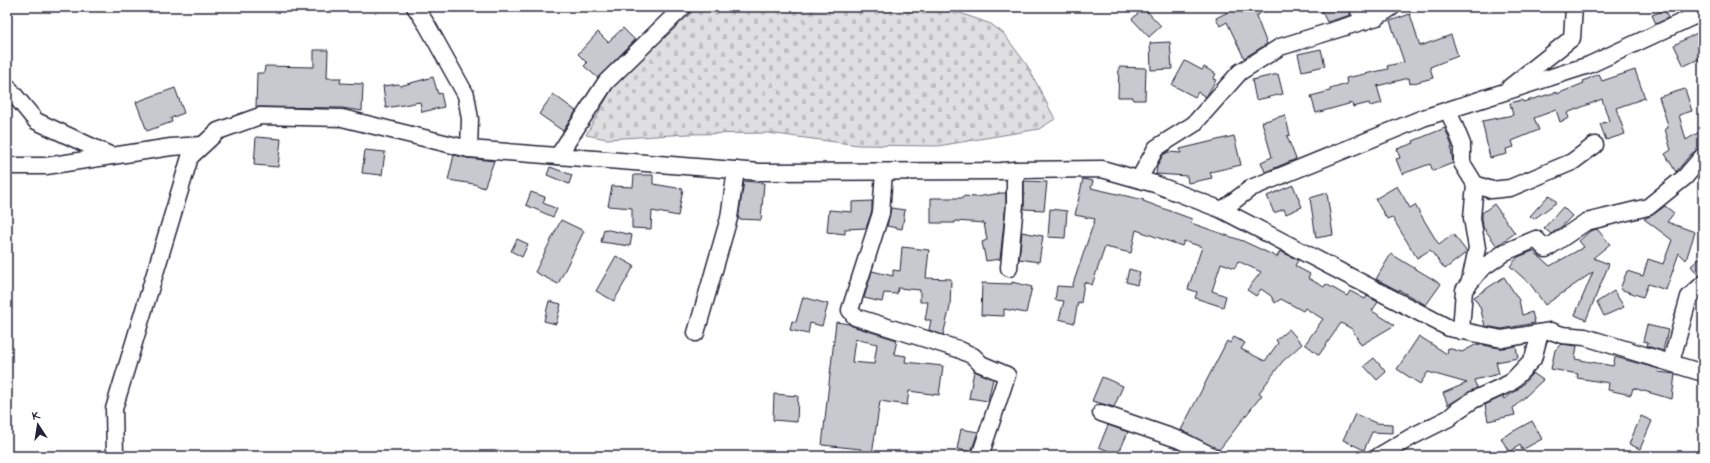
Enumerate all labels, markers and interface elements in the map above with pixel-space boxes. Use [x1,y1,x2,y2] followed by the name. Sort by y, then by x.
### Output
[18,405,58,445] north arrow
[31,408,42,424] text: K

